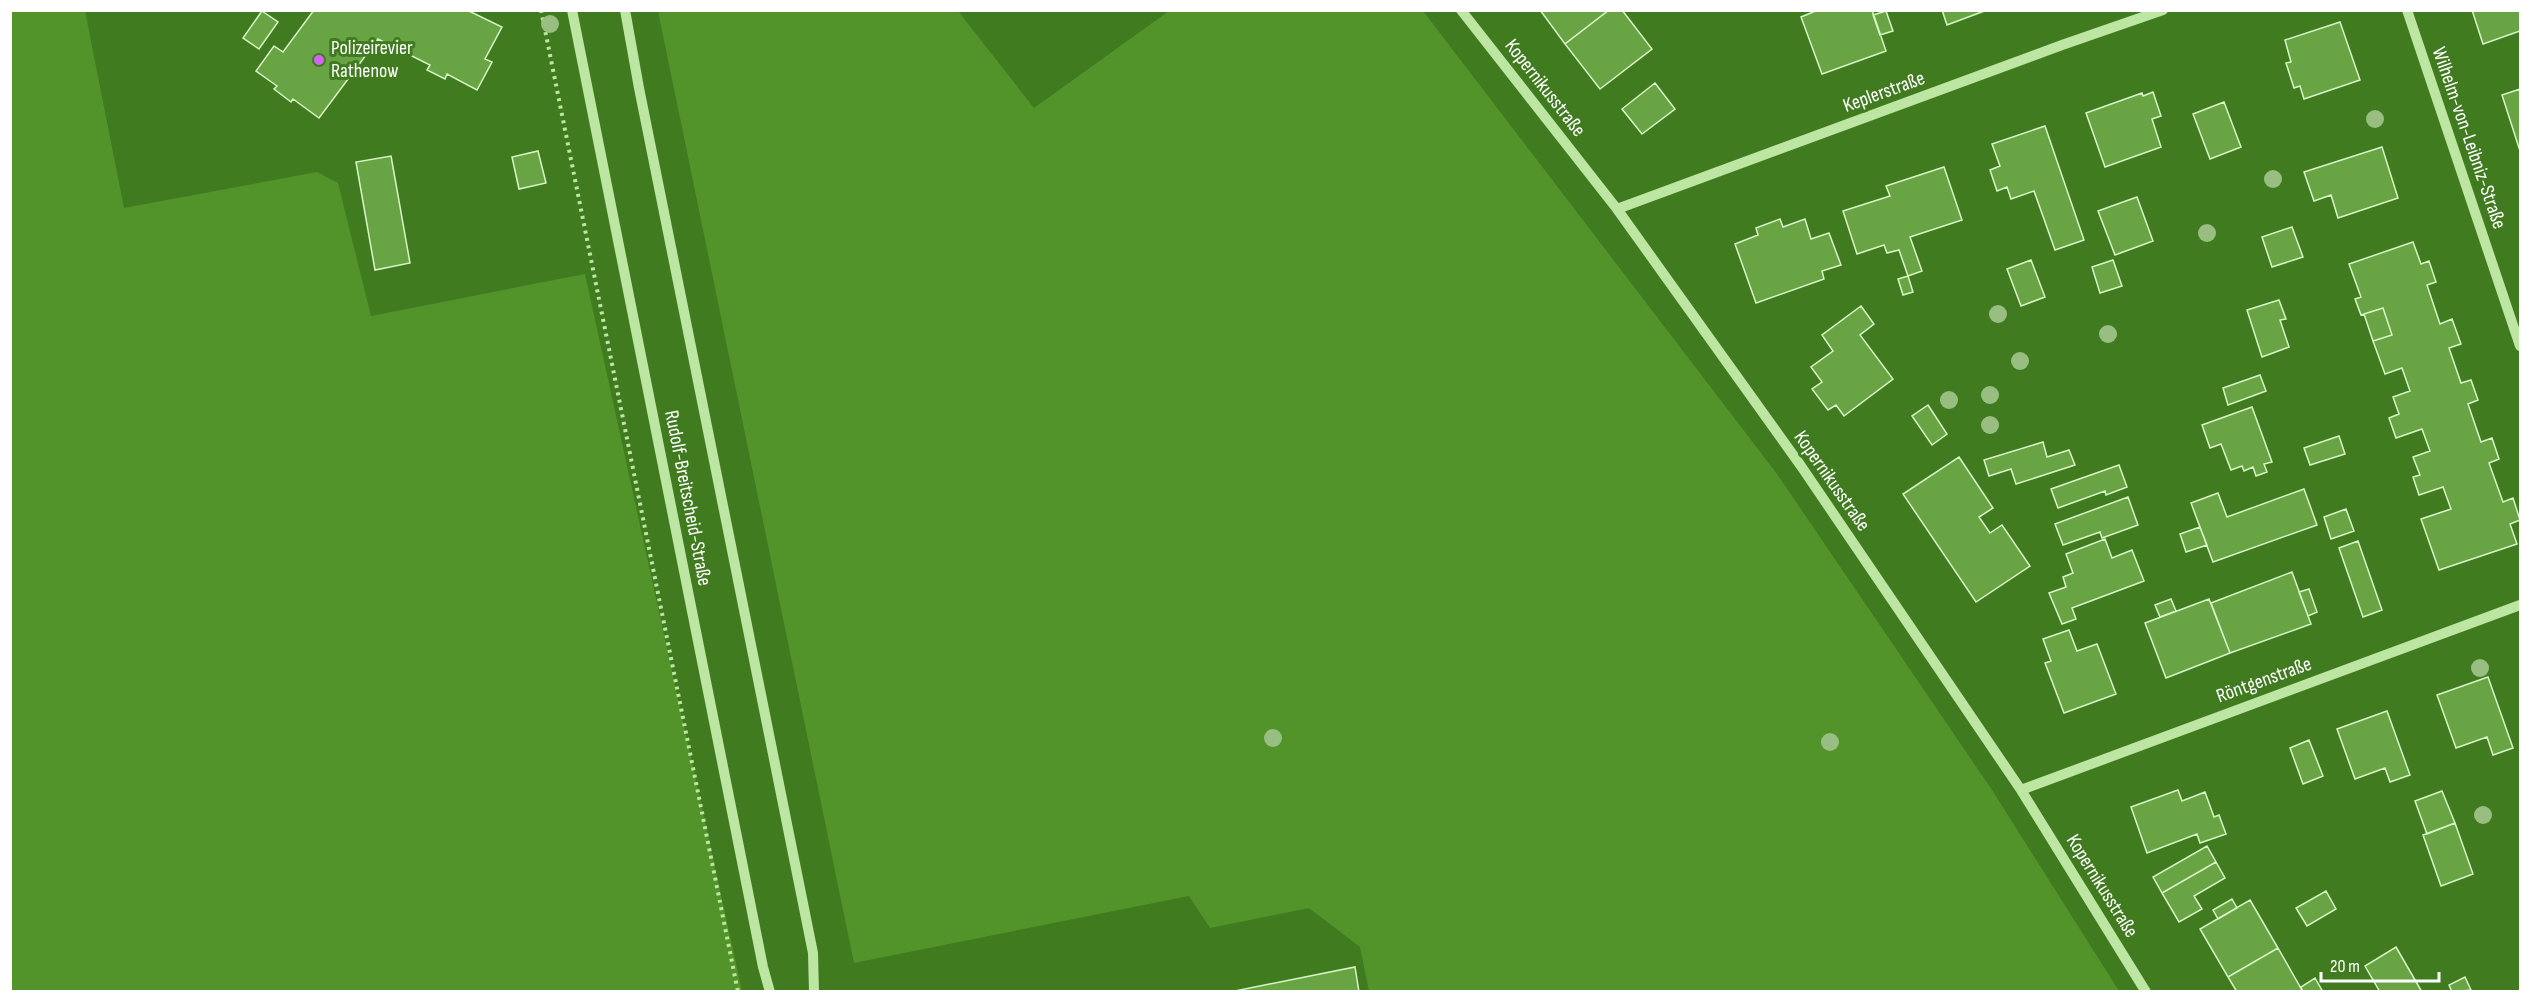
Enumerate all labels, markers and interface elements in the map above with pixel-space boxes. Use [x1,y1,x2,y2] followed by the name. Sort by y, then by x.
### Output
[1499,34,1591,142] street label: Kopernikusstraße
[331,36,413,83] place label: Polizeirevier Rathenow
[2427,44,2511,232] street label: Wilhelm-von-Leibniz-Straße
[312,53,326,67] marker: Polizeirevier Rathenow
[1840,66,1928,118] street label: Keplerstraße
[659,408,717,588] street label: Rudolf-Breitscheid-Straße
[1789,426,1875,536] street label: Kopernikusstraße
[2213,652,2315,708] street label: Röntgenstraße
[2061,830,2143,942] street label: Kopernikusstraße
[2321,945,2440,983] scale bar
[2330,956,2360,977] text: 20 m

